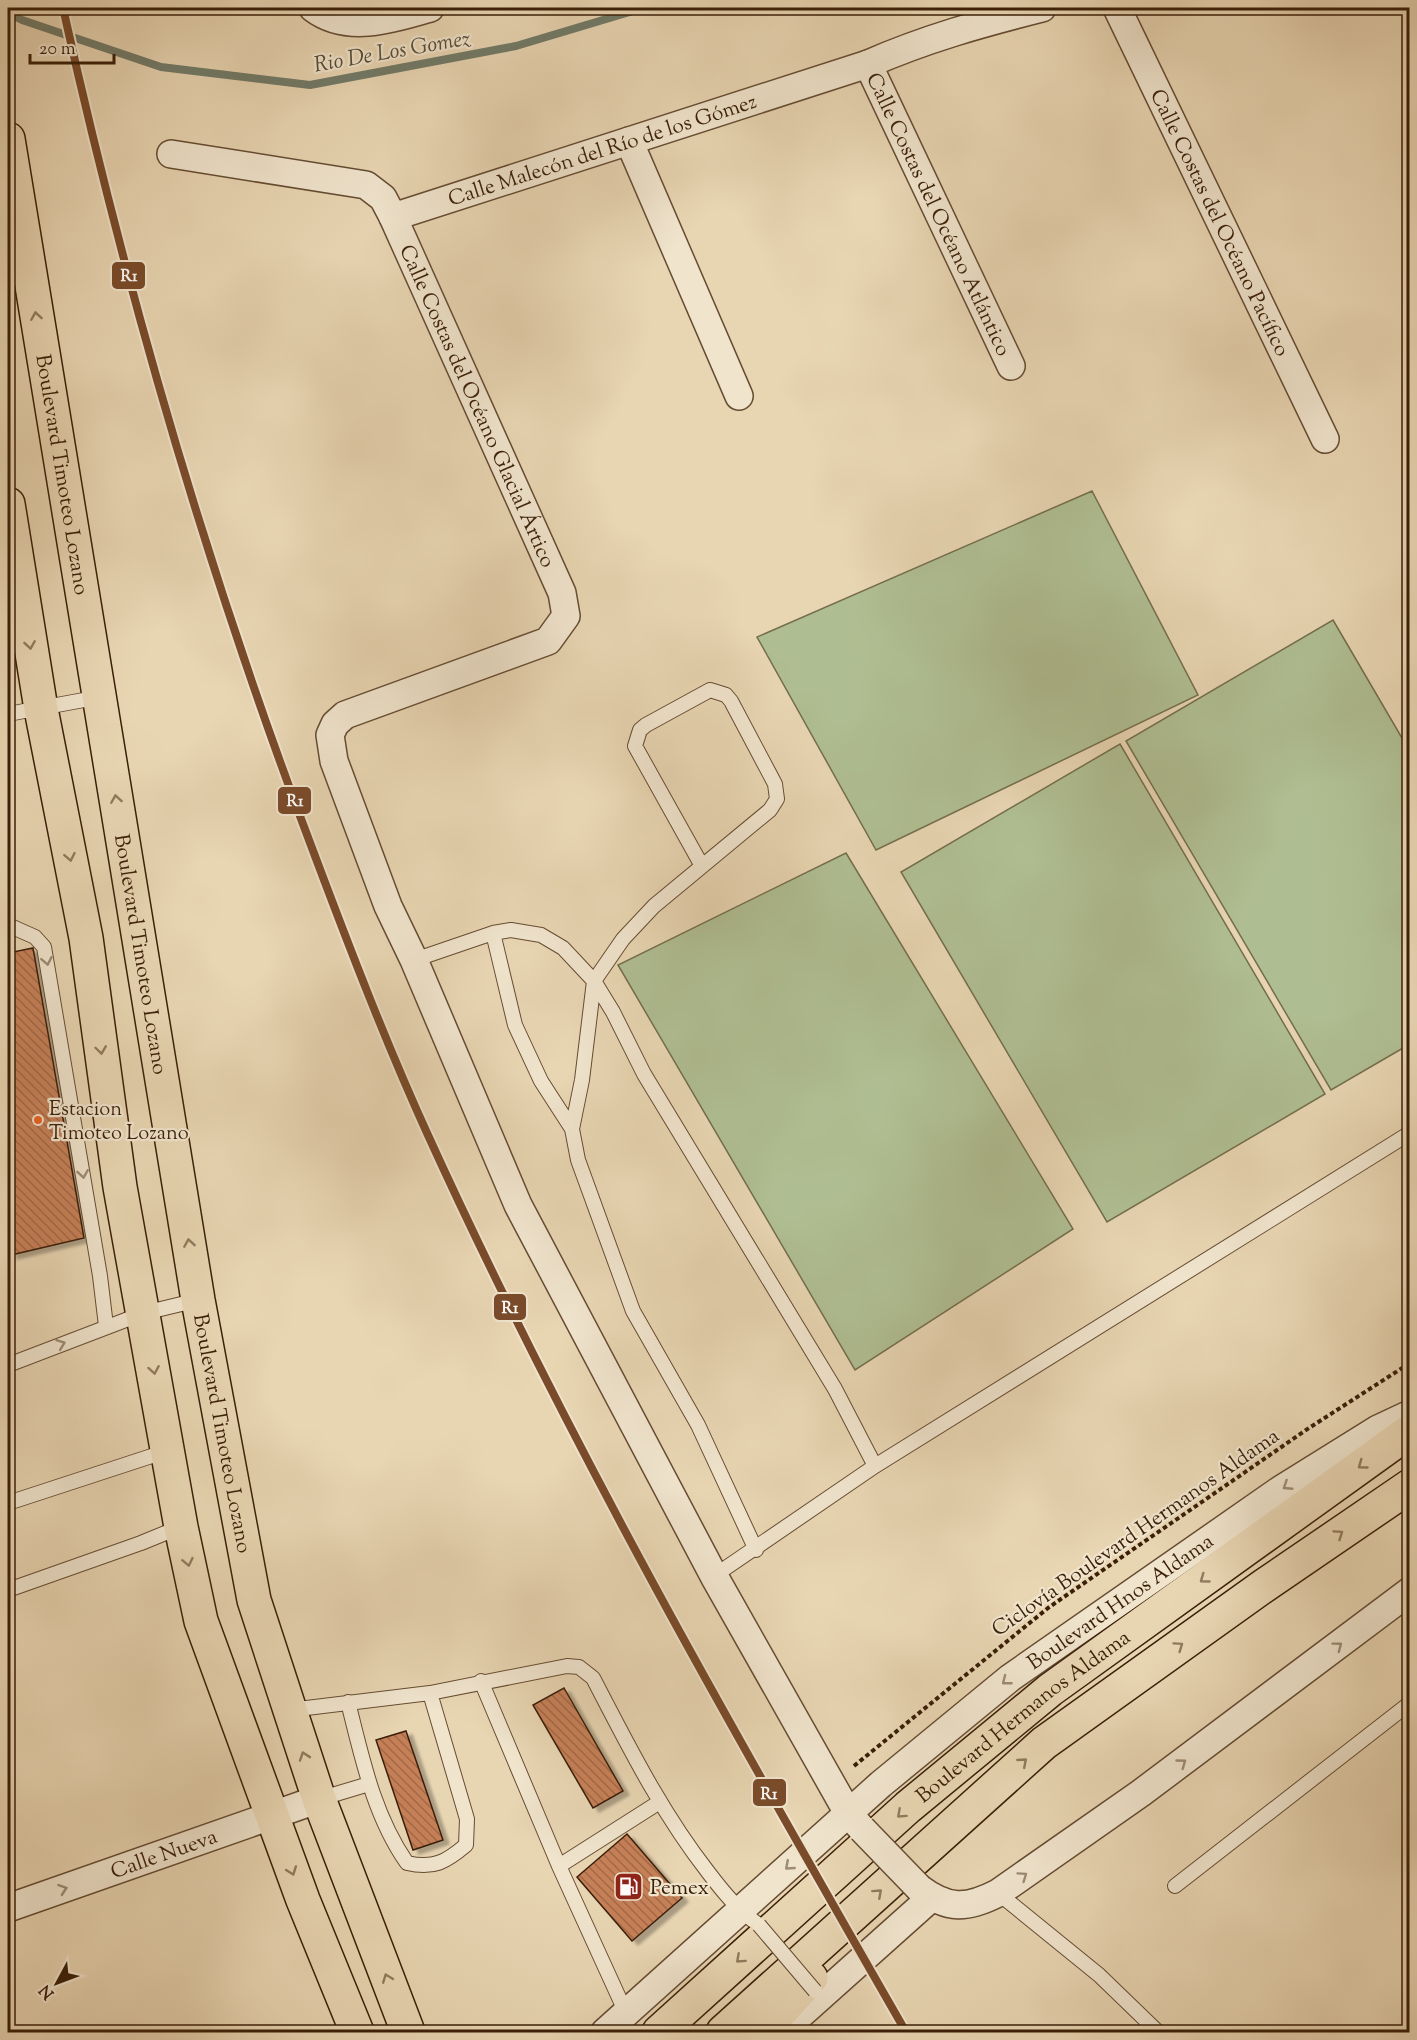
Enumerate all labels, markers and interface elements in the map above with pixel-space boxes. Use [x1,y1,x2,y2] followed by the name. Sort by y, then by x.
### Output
[312,23,474,83] water label: Rio De Los Gomez
[30,27,114,65] scale bar
[39,37,76,63] text: 20 m
[857,68,1017,362] street label: Calle Costas del Océano Atlántico
[1141,85,1296,362] street label: Calle Costas del Océano Pacífico
[445,88,761,215] street label: Calle Malecón del Río de los Gómez
[390,240,562,573] street label: Calle Costas del Océano Glacial Ártico
[111,261,146,290] line badge: R1
[121,266,138,289] text: R1
[31,312,43,321] one-way arrow
[26,352,95,597] street label: Boulevard Timoteo Lozano
[24,640,36,649] one-way arrow
[277,786,312,815] line badge: R1
[287,791,304,814] text: R1
[111,794,123,803] one-way arrow
[105,832,174,1077] street label: Boulevard Timoteo Lozano
[63,852,76,862] one-way arrow
[40,956,53,966] one-way arrow
[94,1045,107,1054] one-way arrow
[49,1096,189,1149] place label: Estacion Timoteo Lozano
[32,1114,44,1126] marker: Estacion Timoteo Lozano
[77,1170,89,1179] one-way arrow
[183,1238,196,1248] one-way arrow
[493,1293,527,1321] line badge: R1
[502,1298,519,1321] text: R1
[184,1311,258,1556] street label: Boulevard Timoteo Lozano
[54,1339,65,1351] one-way arrow
[147,1366,159,1375] one-way arrow
[986,1422,1286,1645] street label: Ciclovía Boulevard Hermanos Aldama
[1358,1458,1369,1469] one-way arrow
[1283,1479,1294,1490] one-way arrow
[1022,1527,1221,1679] street label: Boulevard Hnos Aldama
[1332,1530,1343,1541] one-way arrow
[181,1557,194,1567] one-way arrow
[1199,1572,1210,1583] one-way arrow
[910,1624,1138,1812] street label: Boulevard Hermanos Aldama
[1173,1642,1184,1653] one-way arrow
[1331,1642,1342,1653] one-way arrow
[1002,1674,1013,1685] one-way arrow
[298,1751,311,1762] one-way arrow
[1016,1758,1027,1769] one-way arrow
[1175,1759,1186,1770] one-way arrow
[752,1778,787,1807] line badge: R1
[761,1784,778,1807] text: R1
[897,1807,908,1818] one-way arrow
[107,1823,222,1888] street label: Calle Nueva
[785,1859,796,1870] one-way arrow
[285,1865,298,1876] one-way arrow
[613,1871,645,1903] fuel station icon: Pemex
[1016,1872,1027,1883] one-way arrow
[650,1874,709,1904] place label: Pemex
[57,1883,68,1896] one-way arrow
[871,1889,882,1900] one-way arrow
[737,1952,747,1963] one-way arrow
[27,1953,87,2013] north arrow
[381,1973,394,1984] one-way arrow
[35,1979,60,2004] text: N

